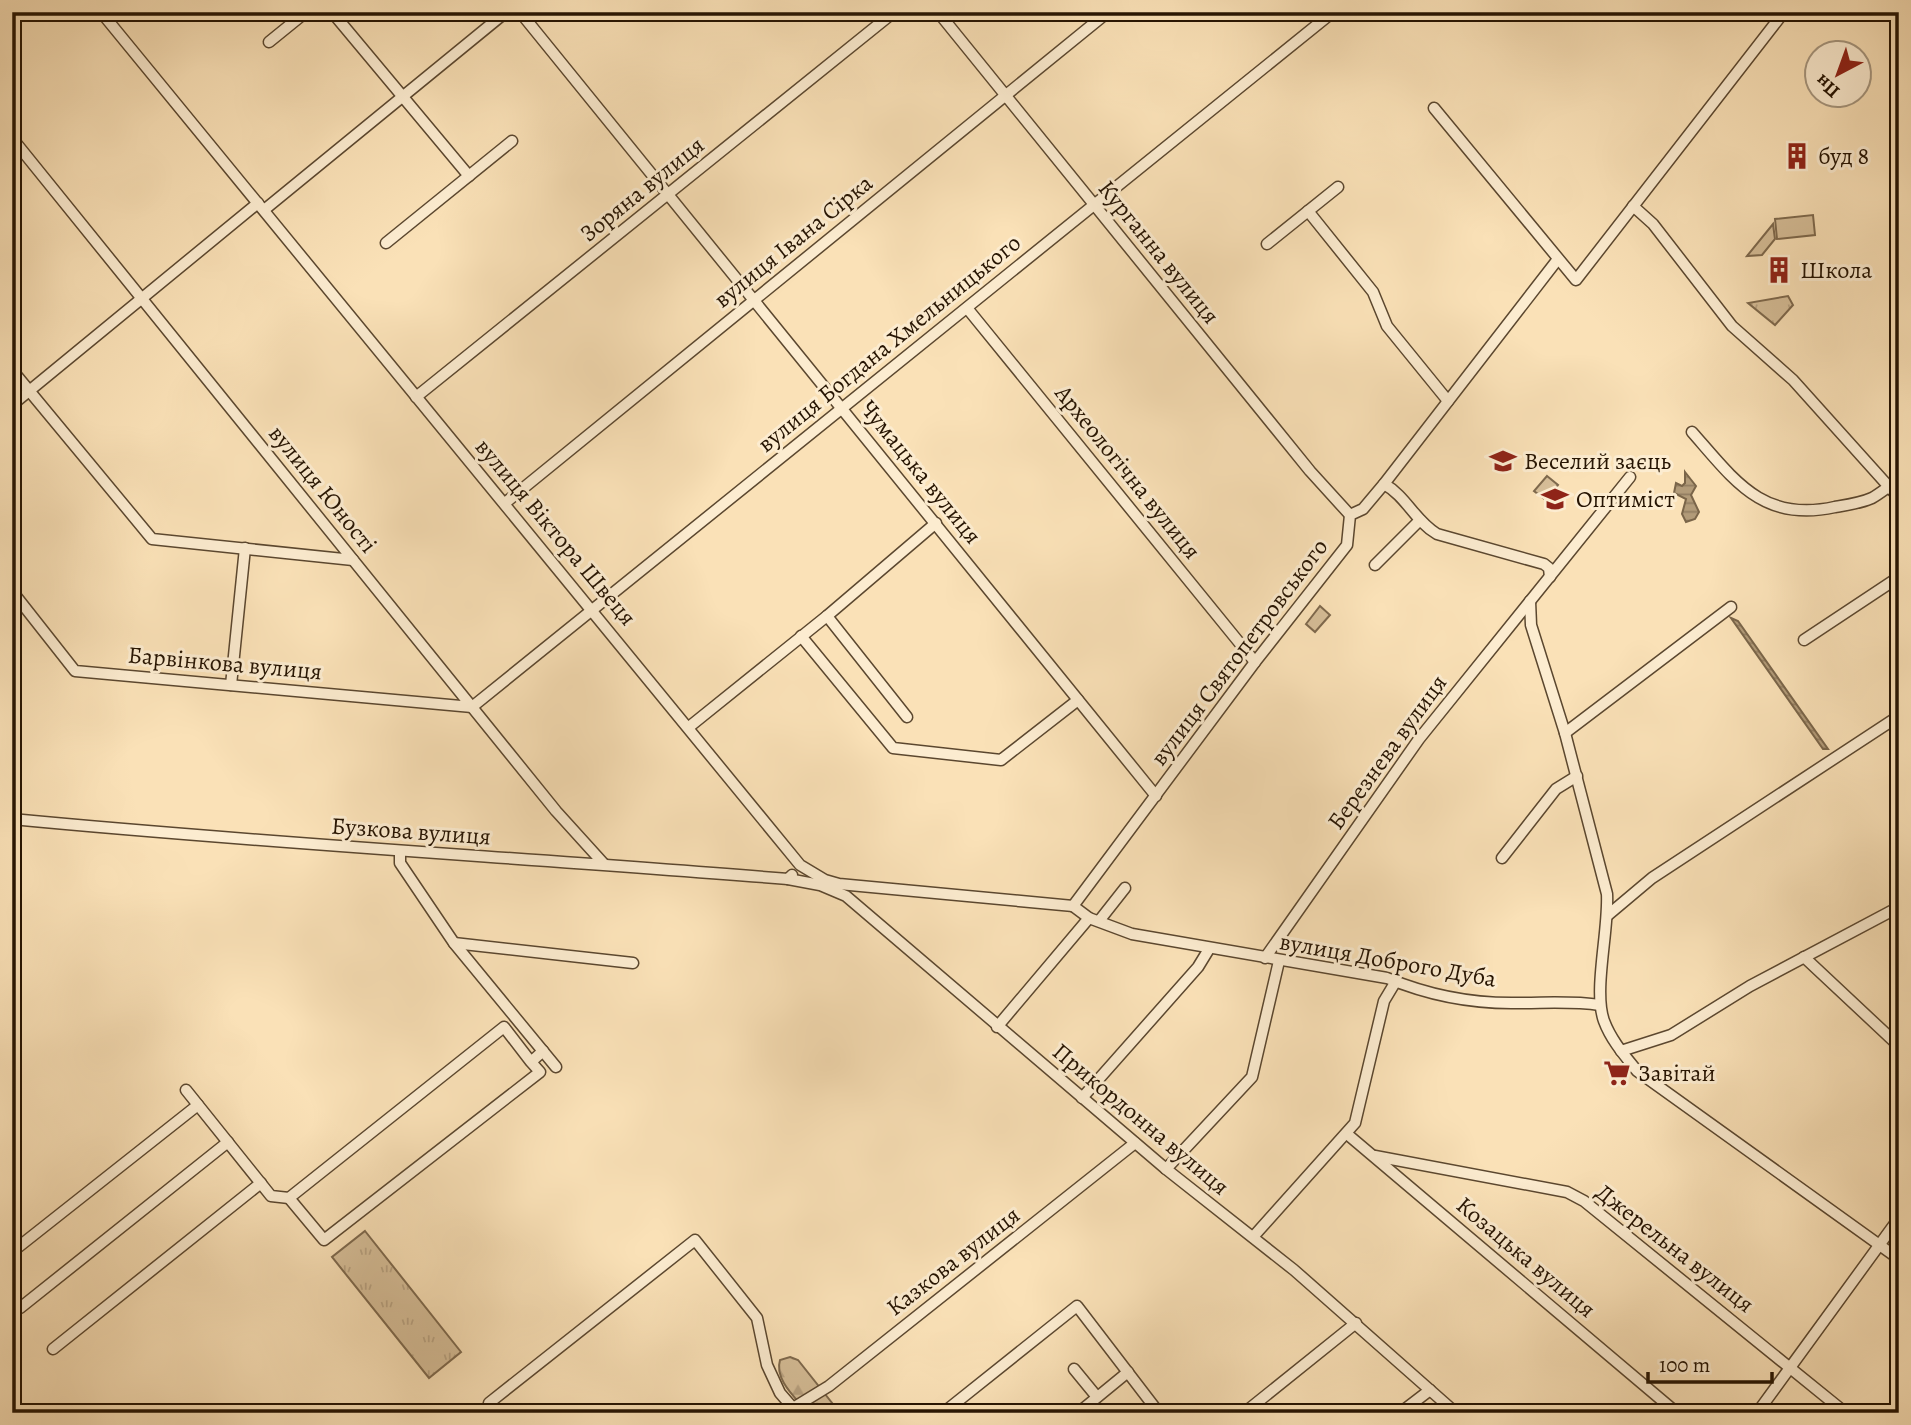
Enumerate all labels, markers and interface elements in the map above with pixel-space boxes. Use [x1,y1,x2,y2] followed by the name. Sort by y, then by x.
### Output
[1802,38,1872,108] north arrow
[1810,68,1845,104] text: Пн
[573,129,711,249] street label: Зоряна вулиця
[1818,140,1869,172] place label: буд 8
[1782,141,1812,171] building icon: буд 8
[707,167,879,315] street label: вулиця Івана Сірка
[1091,173,1227,331] street label: Курганна вулиця
[751,227,1027,459] street label: вулиця Богдана Хмельницького
[1800,254,1872,286] place label: Школа
[1764,255,1794,285] building icon: Школа
[1047,377,1208,566] street label: Археологічна вулиця
[853,393,989,551] street label: Чумацька вулиця
[262,418,384,560] street label: вулиця Юності
[468,432,644,632] street label: вулиця Віктора Швеця
[1524,445,1672,477] place label: Веселий заєць
[1488,446,1518,476] school or university icon: Веселий заєць
[1576,483,1675,515] place label: Оптиміст
[1540,484,1570,514] school or university icon: Оптиміст
[1143,532,1335,772] street label: вулиця Святопетровського
[127,639,323,687] street label: Барвінкова вулиця
[1320,668,1454,836] street label: Березнева вулиця
[330,809,492,853] street label: Бузкова вулиця
[1277,925,1499,995] street label: вулиця Доброго Дуба
[1046,1036,1236,1202] street label: Прикордонна вулиця
[1638,1057,1716,1089] place label: Завітай
[1602,1058,1632,1088] supermarket icon: Завітай
[1589,1176,1761,1320] street label: Джерельна вулиця
[1449,1189,1603,1325] street label: Козацька вулиця
[880,1199,1026,1323] street label: Казкова вулиця
[1648,1341,1773,1385] scale bar
[1659,1351,1710,1379] text: 100 m

